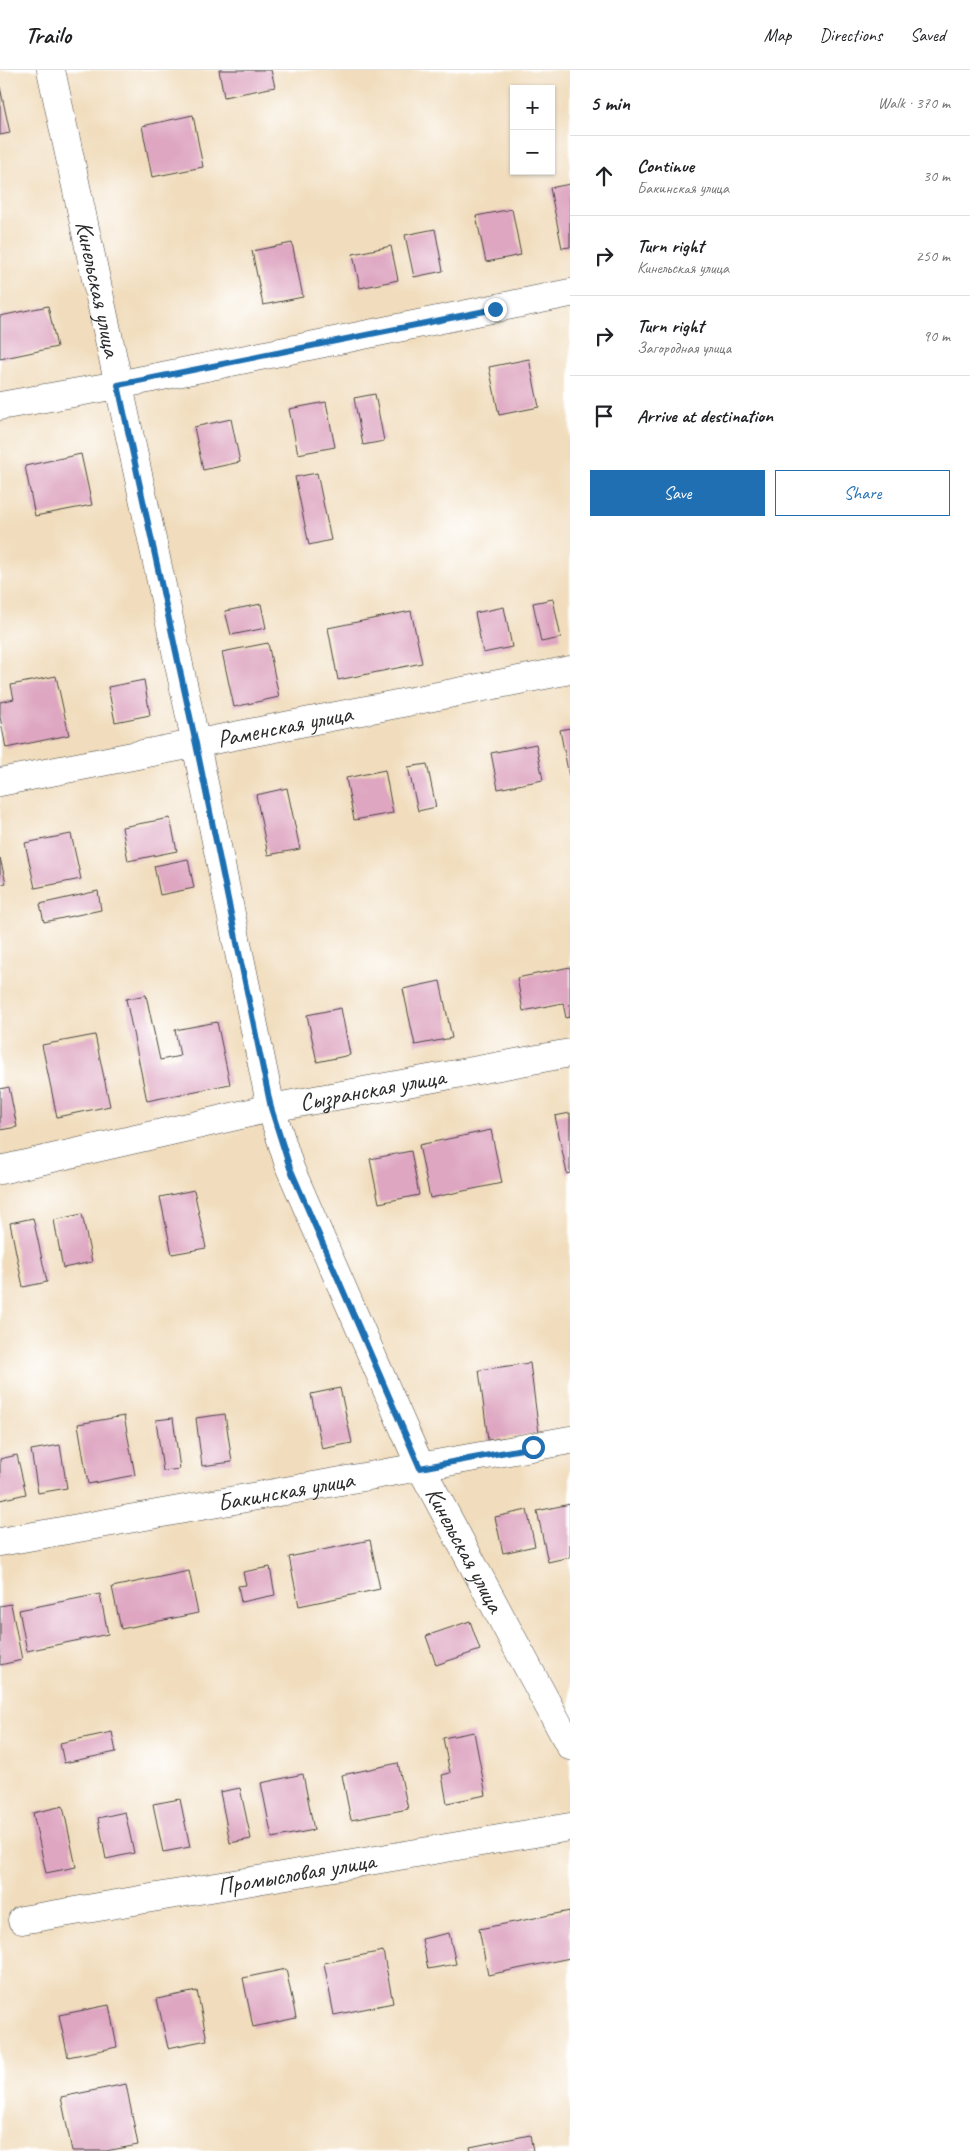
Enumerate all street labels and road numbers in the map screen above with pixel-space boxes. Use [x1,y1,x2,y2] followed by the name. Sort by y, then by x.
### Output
[69,218,128,361] street label: Кинельская улица
[215,698,356,754] street label: Раменская улица
[297,1061,450,1117] street label: Сызранская улица
[215,1464,358,1518] street label: Бакинская улица
[419,1482,511,1619] street label: Кинельская улица
[215,1845,379,1902] street label: Промысловая улица

